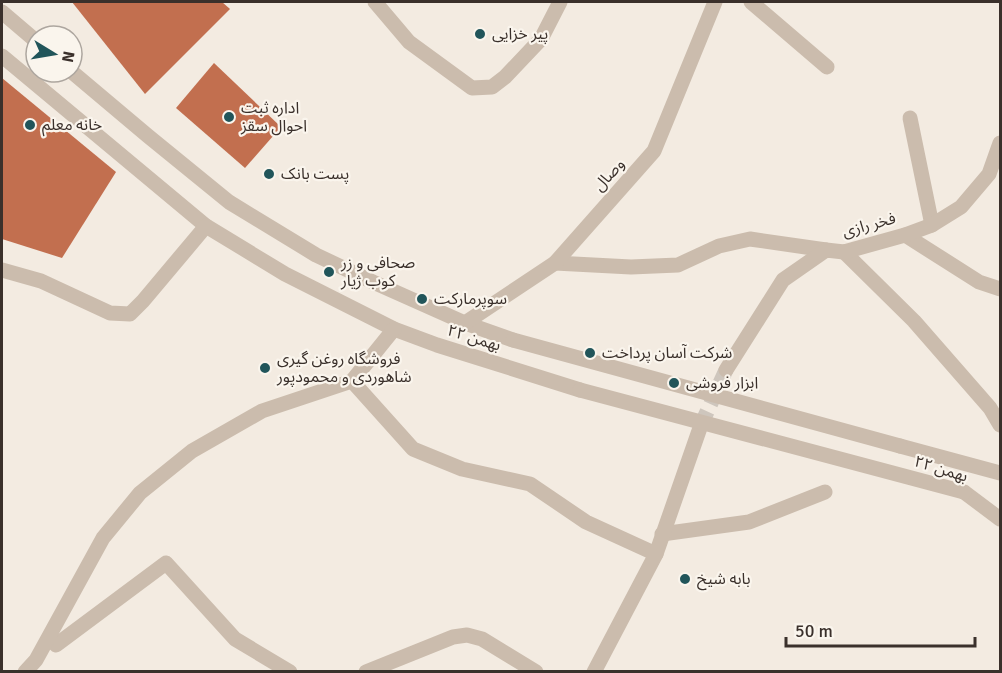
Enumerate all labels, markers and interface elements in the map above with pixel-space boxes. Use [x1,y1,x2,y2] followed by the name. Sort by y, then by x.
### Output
[24,24,84,84] north arrow
[492,24,548,44] place label: پیر خزایی
[473,27,487,41] marker: پیر خزایی
[57,49,79,64] text: N
[240,98,307,136] place label: اداره ثبت احوال سقز
[222,110,236,124] marker: اداره ثبت احوال سقز
[42,115,102,137] place label: خانه معلم
[23,118,37,132] marker: خانه معلم
[589,154,629,196] street label: وصال
[281,164,349,184] place label: پست بانک
[262,167,276,181] marker: پست بانک
[840,208,898,242] street label: فخر رازی
[340,253,415,291] place label: صحافی و زر کوب ژیار
[322,265,336,279] marker: صحافی و زر کوب ژیار
[434,289,507,309] place label: سوپرمارکت
[415,292,429,306] marker: سوپرمارکت
[445,320,503,356] street label: ۲۲ بهمن
[602,343,732,363] place label: شرکت آسان پرداخت
[583,346,597,360] marker: شرکت آسان پرداخت
[276,349,412,387] place label: فروشگاه روغن گیری شاهوردی و محمودپور
[258,361,272,375] marker: فروشگاه روغن گیری شاهوردی و محمودپور
[686,373,758,393] place label: ابزار فروشی
[667,376,681,390] marker: ابزار فروشی
[912,451,970,487] street label: ۲۲ بهمن
[697,569,750,591] place label: بابه شیخ
[678,572,692,586] marker: بابه شیخ
[786,610,975,648] scale bar
[795,620,833,642] text: 50 m

